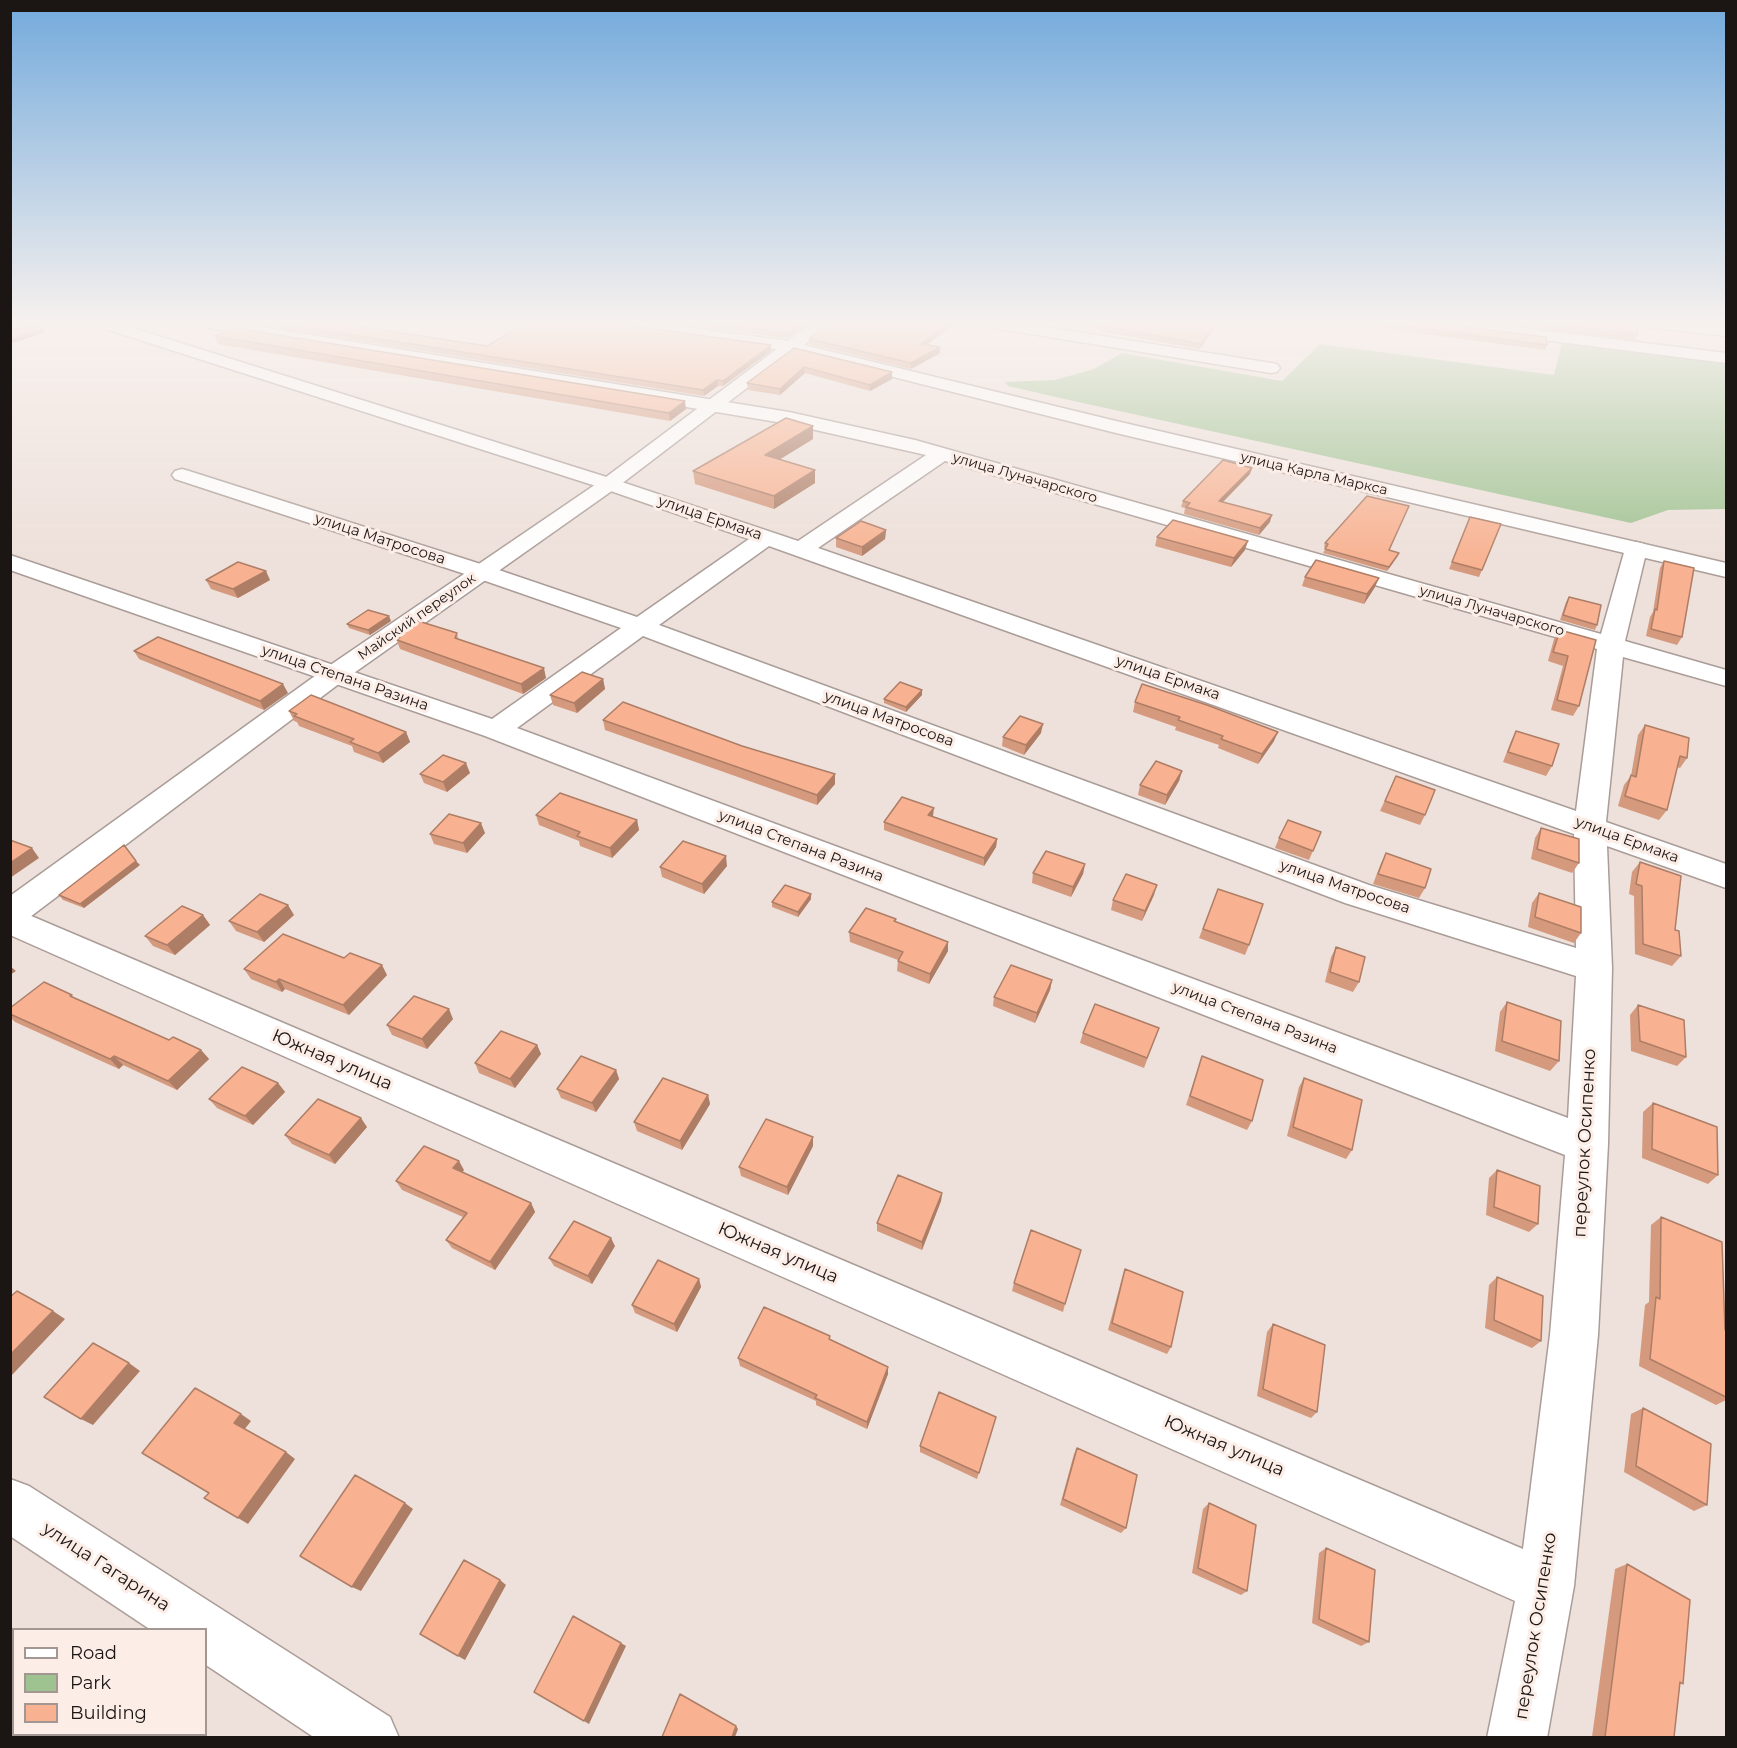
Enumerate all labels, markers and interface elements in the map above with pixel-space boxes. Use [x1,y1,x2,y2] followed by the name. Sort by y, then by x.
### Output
[951,449,1099,507] street label: улица Луначарского
[1239,449,1389,499] street label: улица Карла Маркса
[656,492,764,544] street label: улица Ермака
[312,509,448,569] street label: улица Матросова
[355,570,479,664] street label: Майский переулок
[1418,582,1566,640] street label: улица Луначарского
[259,641,431,715] street label: улица Степана Разина
[1114,652,1222,704] street label: улица Ермака
[822,687,956,751] street label: улица Матросова
[716,806,886,886] street label: улица Степана Разина
[1573,813,1681,867] street label: улица Ермака
[1277,856,1413,918] street label: улица Матросова
[1170,978,1340,1058] street label: улица Степана Разина
[269,1025,395,1095] street label: Южная улица
[1569,1048,1601,1238] street label: переулок Осипенко
[715,1218,841,1288] street label: Южная улица
[1161,1411,1287,1481] street label: Южная улица
[38,1518,174,1616] street label: улица Гагарина
[1511,1531,1561,1721] street label: переулок Осипенко
[12,1628,207,1736] legend
[70,1642,117,1664] text: Road
[70,1672,111,1694] text: Park
[70,1702,147,1724] text: Building

